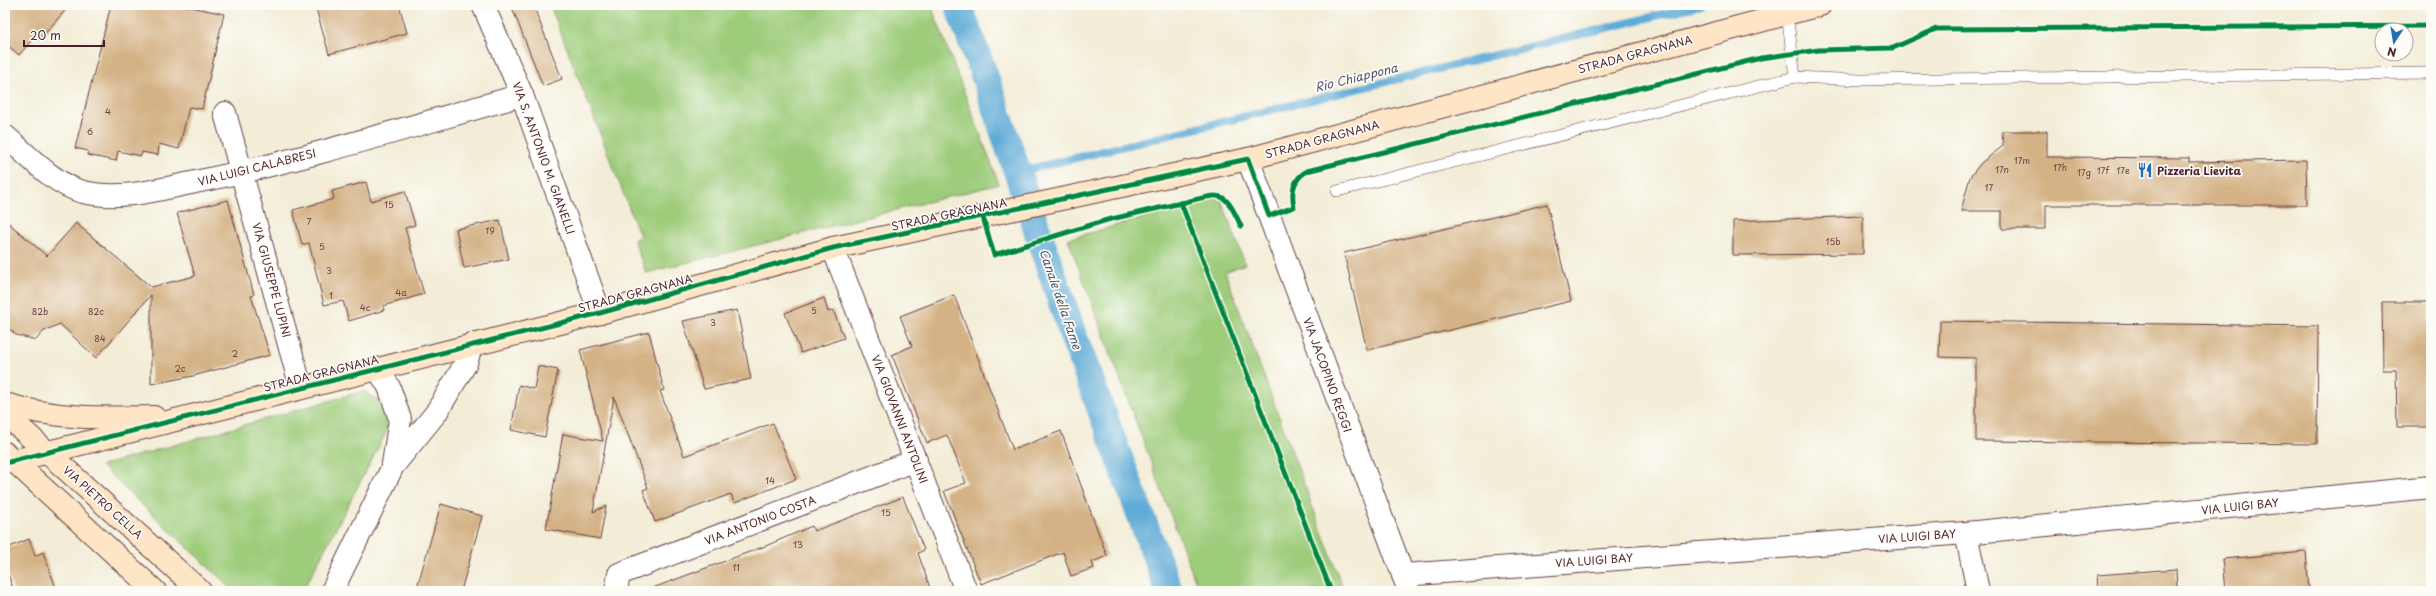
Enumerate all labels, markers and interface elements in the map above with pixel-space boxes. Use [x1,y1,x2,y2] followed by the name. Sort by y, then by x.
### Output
[24,22,104,48] scale bar
[2374,22,2414,62] north arrow
[30,26,61,44] text: 20 m
[1576,31,1694,77] street label: STRADA GRAGNANA
[2386,43,2398,61] text: N
[1313,58,1400,96] water label: Rio Chiappona
[508,79,580,237] street label: VIA S. ANTONIO M. GIANELLI
[105,104,111,118] house number: 4
[1263,116,1381,162] street label: STRADA GRAGNANA
[87,124,93,138] house number: 6
[196,144,318,190] street label: VIA LUIGI CALABRESI
[2014,153,2030,167] house number: 17m
[2053,160,2067,174] house number: 17h
[2136,161,2154,179] restaurant icon: Pizzeria Lievita
[1995,162,2009,176] house number: 17n
[2157,162,2242,179] place label: Pizzeria Lievita
[2097,163,2111,177] house number: 17f
[2116,163,2130,177] house number: 17e
[2077,165,2091,179] house number: 17g
[1985,180,1994,194] house number: 17
[890,193,1008,235] street label: STRADA GRAGNANA
[384,197,394,211] house number: 15
[306,214,312,228] house number: 7
[248,221,296,339] street label: VIA GIUSEPPE LUPINI
[485,223,495,237] house number: 19
[1825,234,1841,248] house number: 15b
[319,239,325,253] house number: 5
[1035,246,1087,352] water label: Canale della Fame
[326,263,332,277] house number: 3
[576,270,694,316] street label: STRADA GRAGNANA
[395,285,407,299] house number: 4a
[329,288,333,302] house number: 1
[360,300,371,314] house number: 4c
[811,303,817,317] house number: 5
[32,304,48,318] house number: 82b
[88,304,104,318] house number: 82c
[710,315,716,329] house number: 3
[1299,315,1357,435] street label: VIA JACOPINO REGGI
[94,331,106,345] house number: 84
[232,346,238,360] house number: 2
[262,350,380,396] street label: STRADA GRAGNANA
[868,352,932,486] street label: VIA GIOVANNI ANTOLINI
[174,361,186,375] house number: 2c
[59,462,147,542] street label: VIA PIETRO CELLA
[765,473,775,487] house number: 14
[702,491,818,549] street label: VIA ANTONIO COSTA
[2200,493,2280,519] street label: VIA LUIGI BAY
[881,505,891,519] house number: 15
[1878,525,1956,547] street label: VIA LUIGI BAY
[793,537,803,551] house number: 13
[1555,549,1633,571] street label: VIA LUIGI BAY
[732,560,740,574] house number: 11

